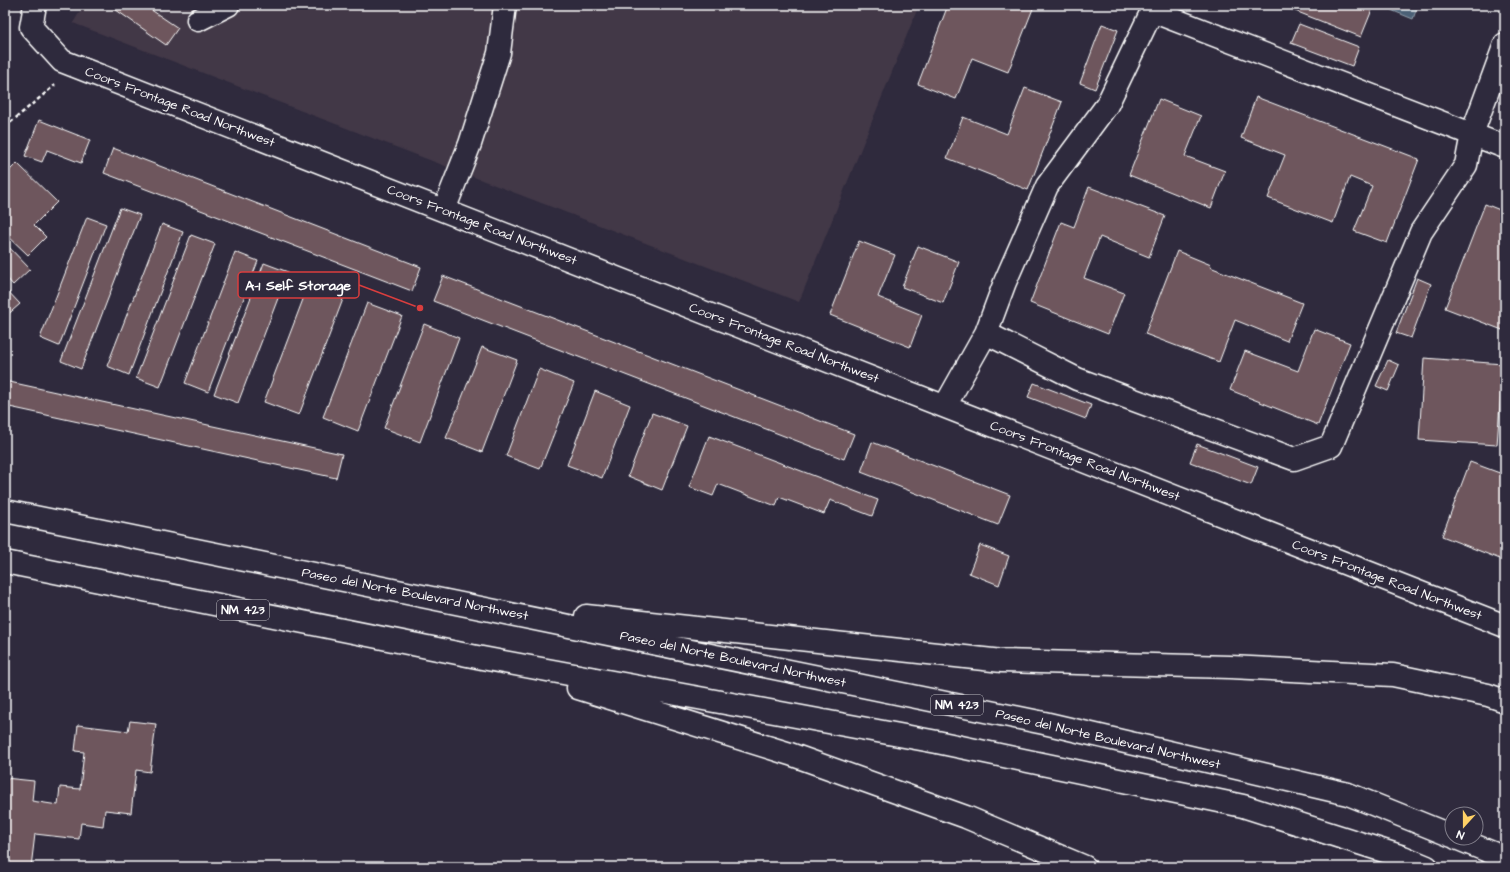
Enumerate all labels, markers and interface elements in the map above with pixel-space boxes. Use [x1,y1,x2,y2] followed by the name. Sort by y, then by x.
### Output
[82,62,278,153] street label: Coors Frontage Road Northwest
[384,180,580,271] street label: Coors Frontage Road Northwest
[238,272,359,298] callout: A-1 Self Storage
[245,276,351,297] text: A-1 Self Storage
[686,298,882,389] street label: Coors Frontage Road Northwest
[987,416,1183,507] street label: Coors Frontage Road Northwest
[1289,535,1485,626] street label: Coors Frontage Road Northwest
[300,563,531,625] street label: Paseo del Norte Boulevard Northwest
[217,600,269,620] road number: NM 423
[618,626,848,692] street label: Paseo del Norte Boulevard Northwest
[931,695,983,715] road number: NM 423
[994,704,1223,774] street label: Paseo del Norte Boulevard Northwest
[1444,806,1484,846] north arrow
[1455,827,1467,843] text: N

